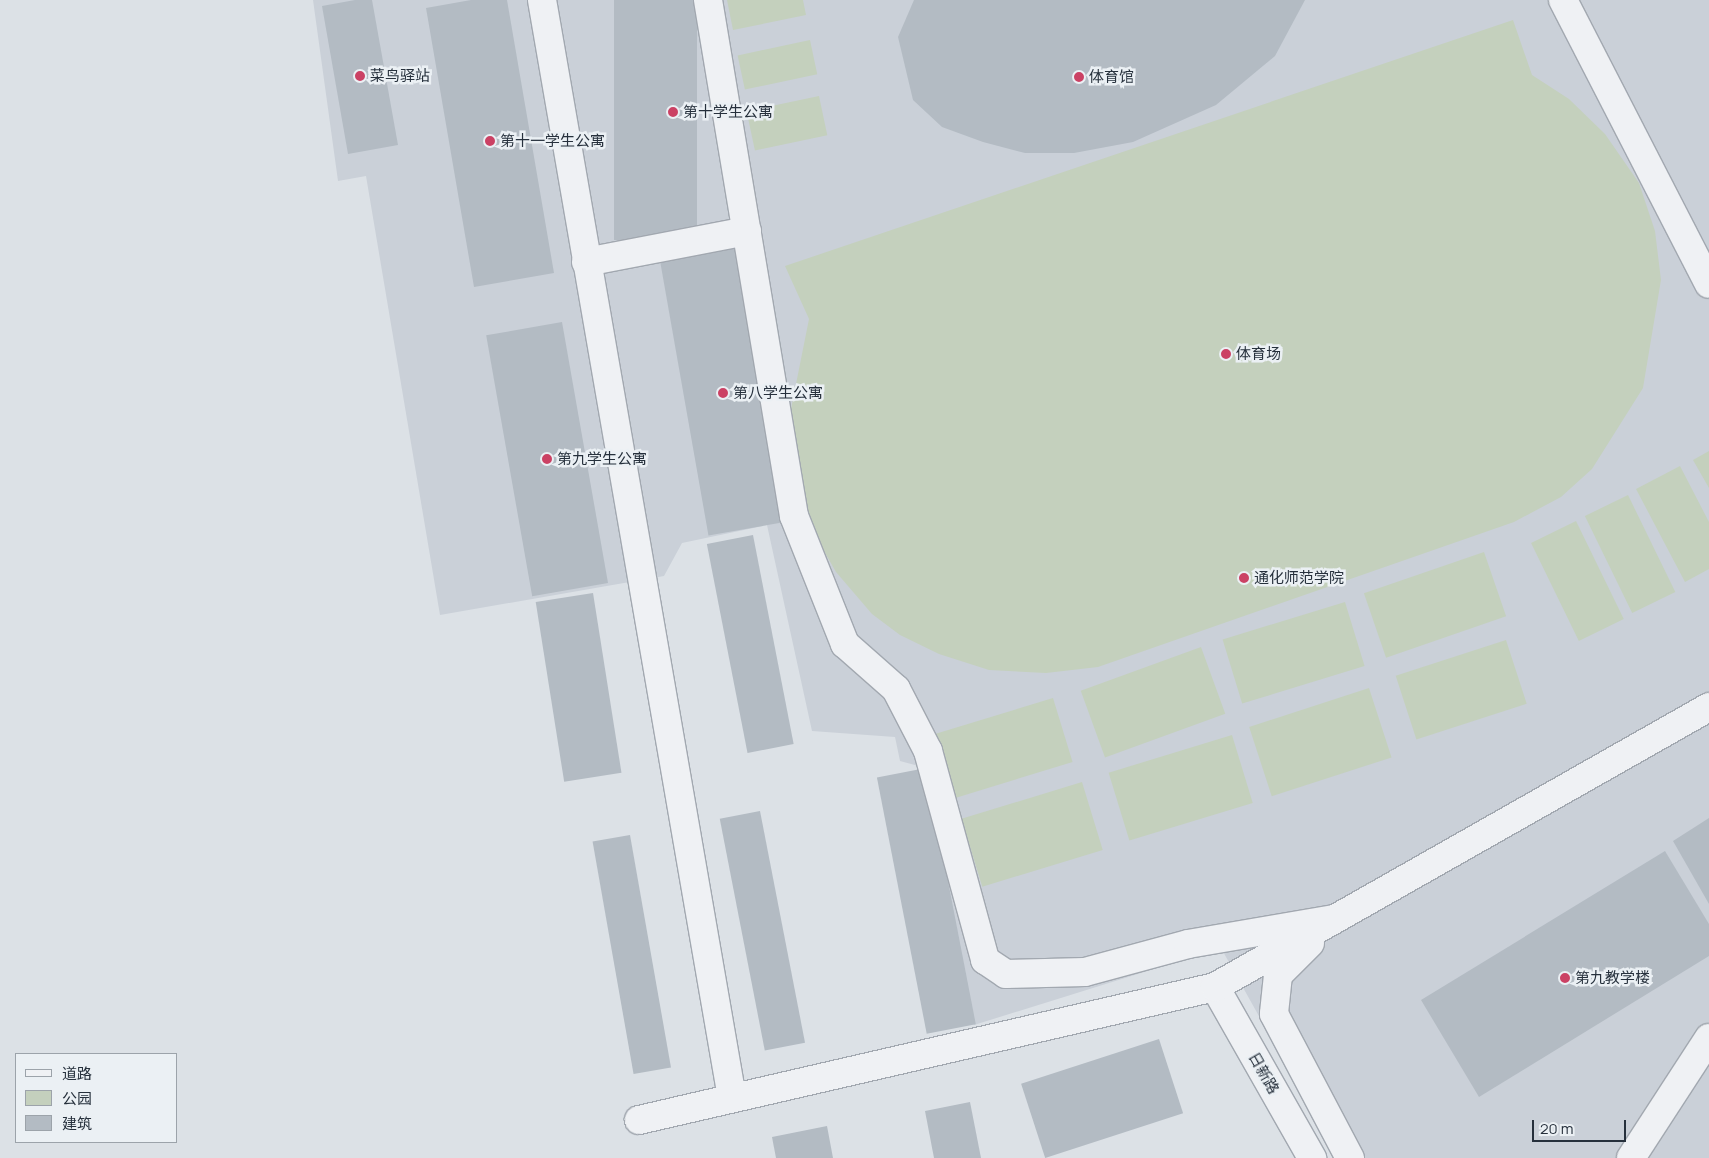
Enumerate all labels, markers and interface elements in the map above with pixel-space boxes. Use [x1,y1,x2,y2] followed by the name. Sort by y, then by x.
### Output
[370,67,430,85] place label: 菜鸟驿站
[1089,68,1134,86] place label: 体育馆
[354,70,366,82] marker: 菜鸟驿站
[1073,71,1085,83] marker: 体育馆
[683,103,773,121] place label: 第十学生公寓
[667,106,679,118] marker: 第十学生公寓
[500,132,605,150] place label: 第十一学生公寓
[484,135,496,147] marker: 第十一学生公寓
[1236,345,1281,363] place label: 体育场
[1220,348,1232,360] marker: 体育场
[733,384,823,402] place label: 第八学生公寓
[717,387,729,399] marker: 第八学生公寓
[557,450,647,468] place label: 第九学生公寓
[541,453,553,465] marker: 第九学生公寓
[1254,569,1344,587] place label: 通化师范学院
[1238,572,1250,584] marker: 通化师范学院
[1575,969,1650,987] place label: 第九教学楼
[1559,972,1571,984] marker: 第九教学楼
[1245,1049,1283,1097] street label: 日新路
[15,1053,178,1143] legend
[62,1063,92,1084] text: 道路
[62,1088,92,1109] text: 公园
[1534,1110,1628,1142] scale bar
[62,1113,92,1134] text: 建筑
[1540,1118,1573,1139] text: 20 m

